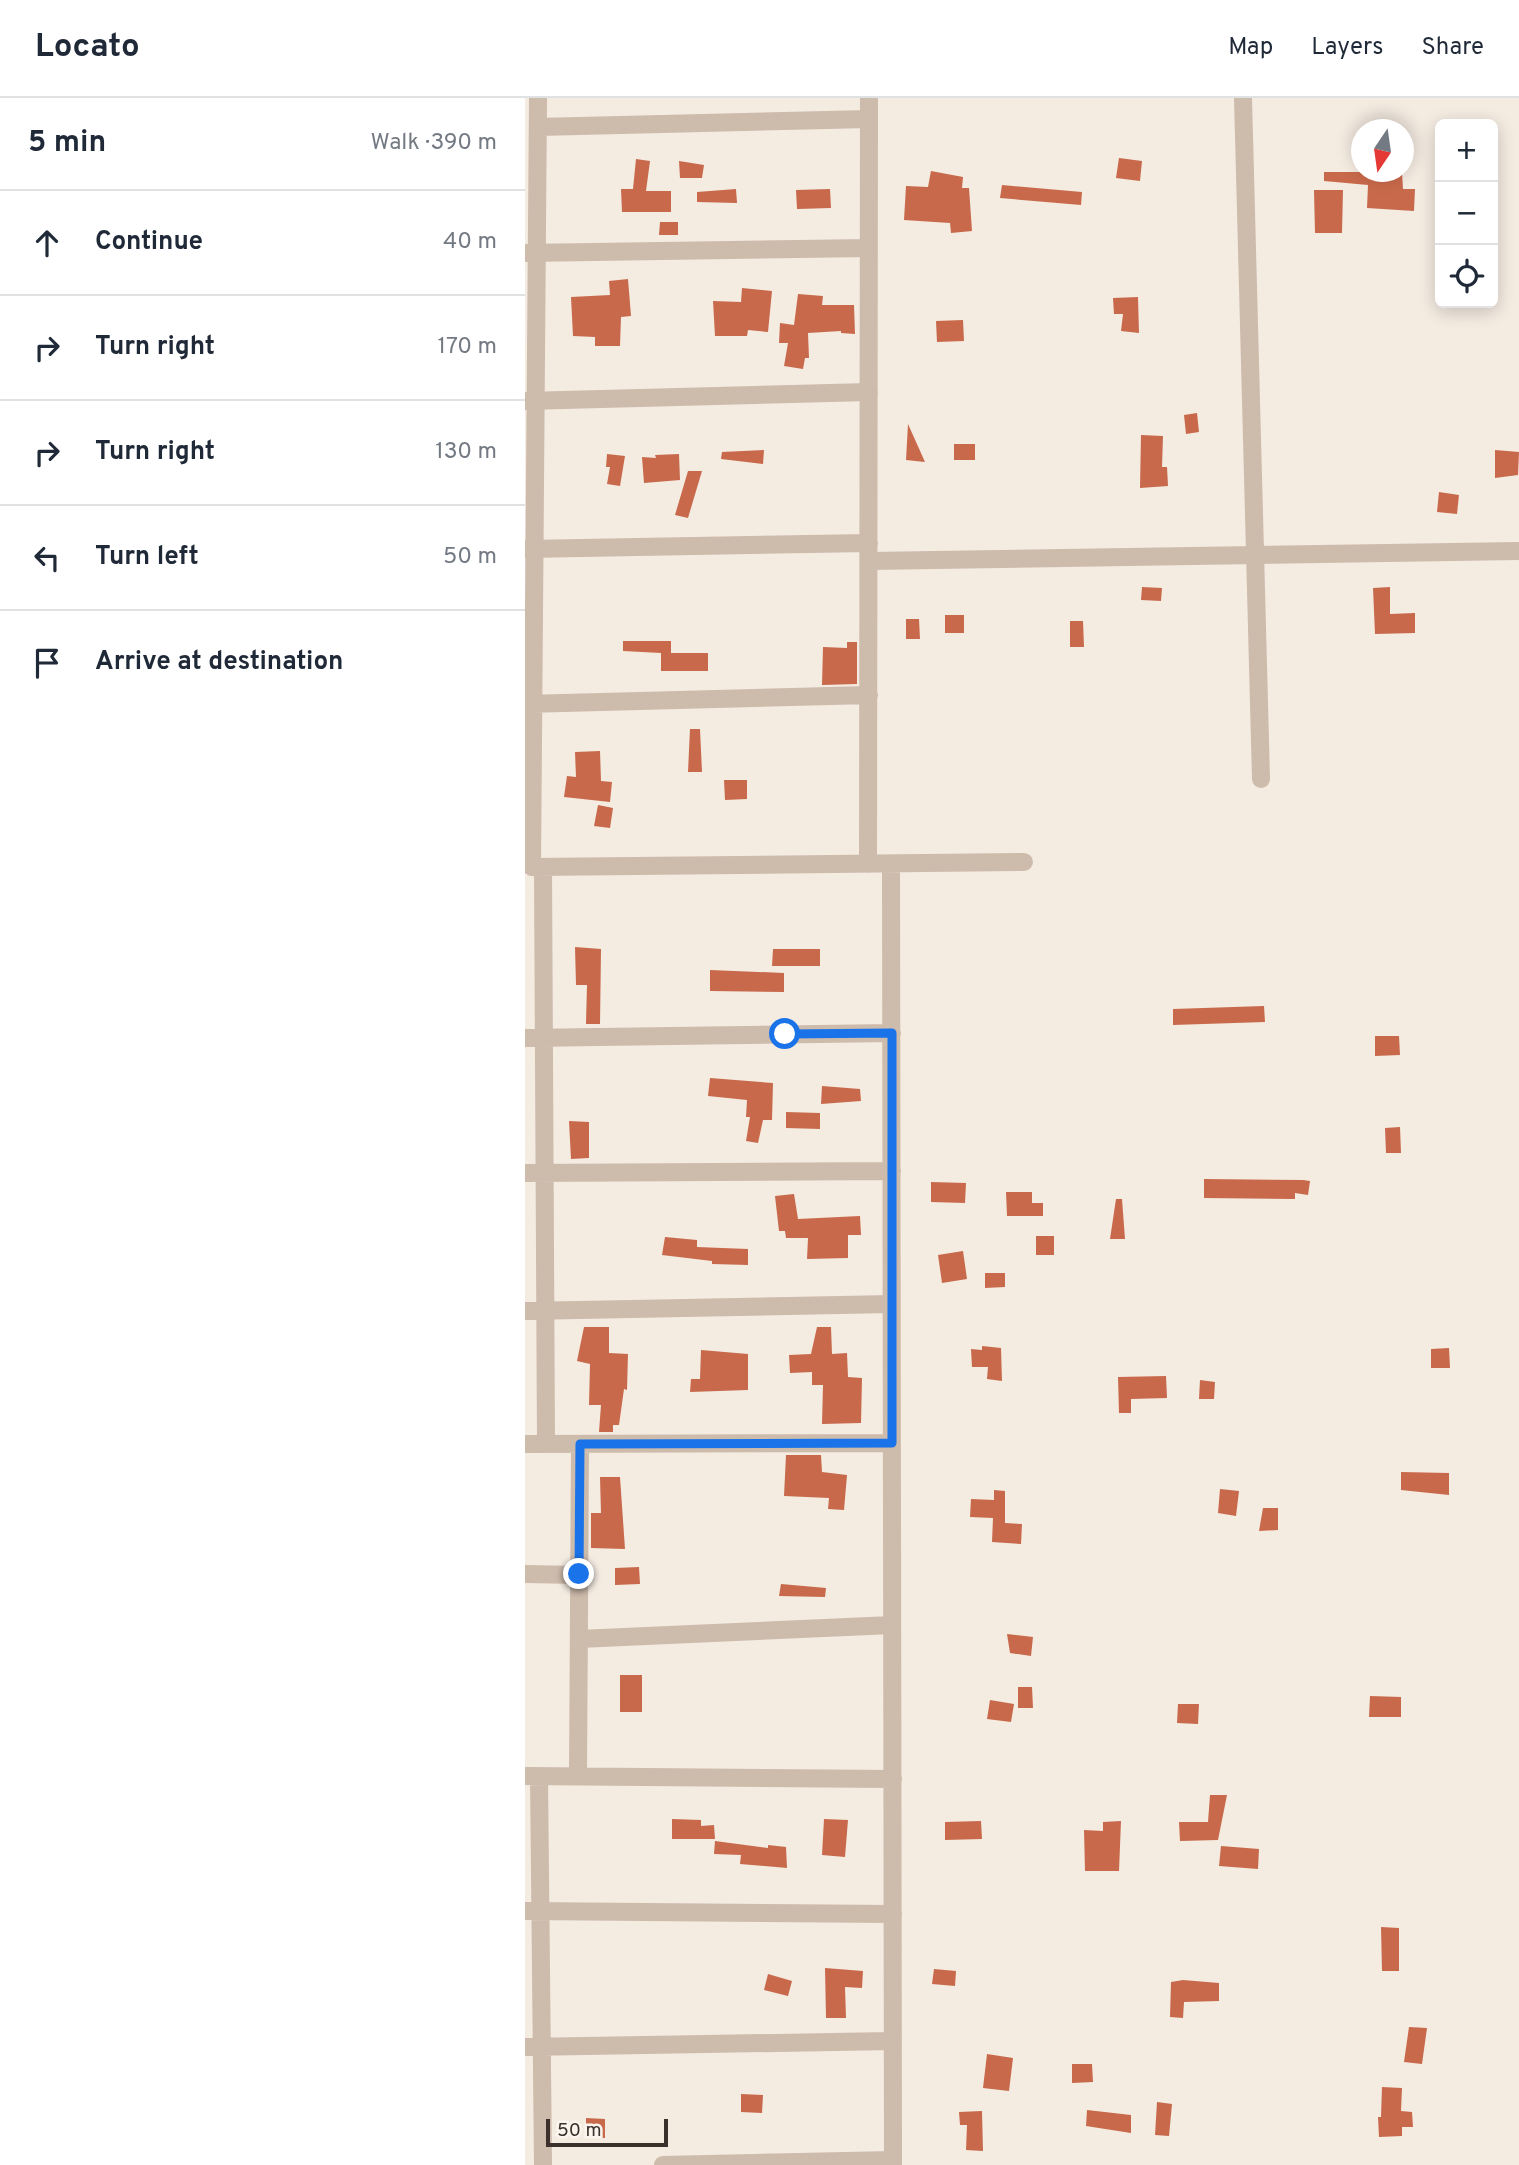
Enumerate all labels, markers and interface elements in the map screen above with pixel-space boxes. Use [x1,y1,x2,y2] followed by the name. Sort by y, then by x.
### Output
[35,27,140,69] text: Locato
[1228,33,1273,63] text: Map
[1311,33,1383,63] text: Layers
[1421,33,1484,63] text: Share
[1351,119,1414,182] north arrow
[1435,119,1498,308] map controls
[1435,119,1498,182] button: +
[28,125,106,162] text: 5 min
[371,129,497,158] text: Walk · 390 m
[1435,182,1498,245] button: −
[28,224,66,262] icon: ahead
[95,226,203,259] text: Continue
[443,228,497,257] text: 40 m
[1435,245,1498,308] button: locate
[28,329,66,367] icon: right
[95,331,215,364] text: Turn right
[438,333,497,362] text: 170 m
[28,434,66,472] icon: right
[95,436,215,469] text: Turn right
[435,438,497,467] text: 130 m
[28,539,66,577] icon: left
[95,541,199,574] text: Turn left
[443,543,497,572] text: 50 m
[28,644,66,682] icon: arrive
[95,646,343,679] text: Arrive at destination
[769,1018,800,1049] route start
[563,1558,594,1589] route end
[546,2116,669,2148] scale bar
[557,2119,602,2143] text: 50 m

